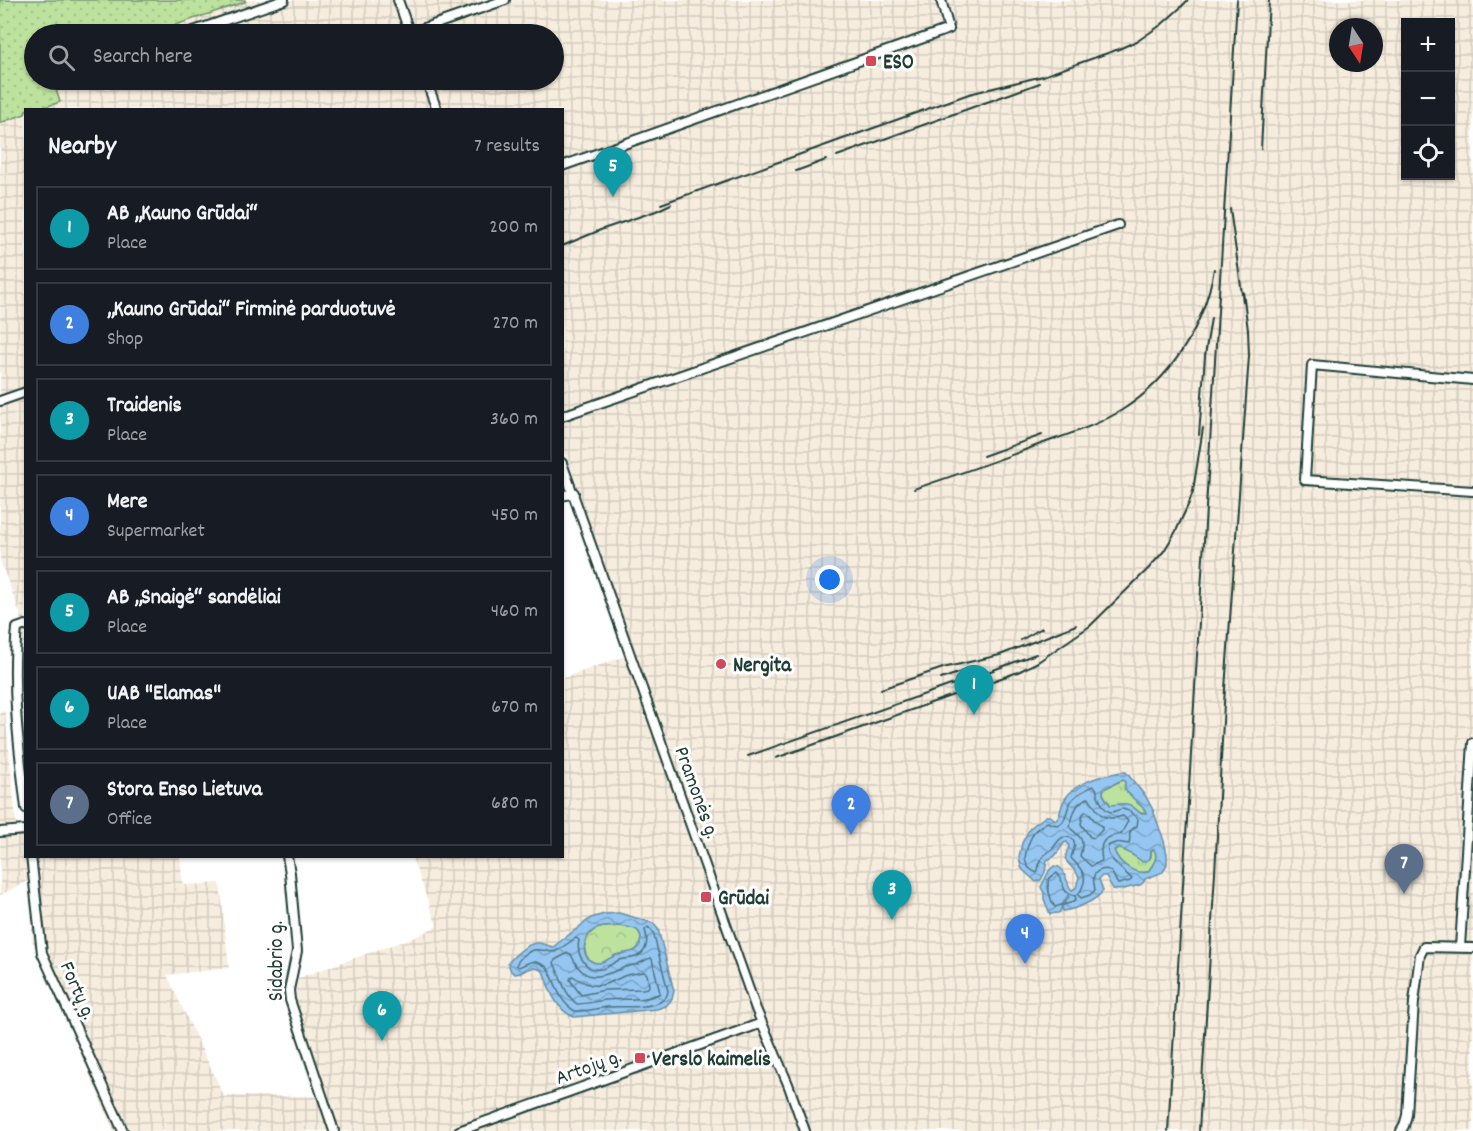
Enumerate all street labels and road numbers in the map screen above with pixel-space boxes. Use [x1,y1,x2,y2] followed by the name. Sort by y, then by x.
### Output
[665,743,726,843] street label: Pramonės g.
[263,921,293,1001] street label: Sidabrio g.
[50,957,102,1025] street label: Fortų g.
[552,1043,626,1095] street label: Artojų g.

